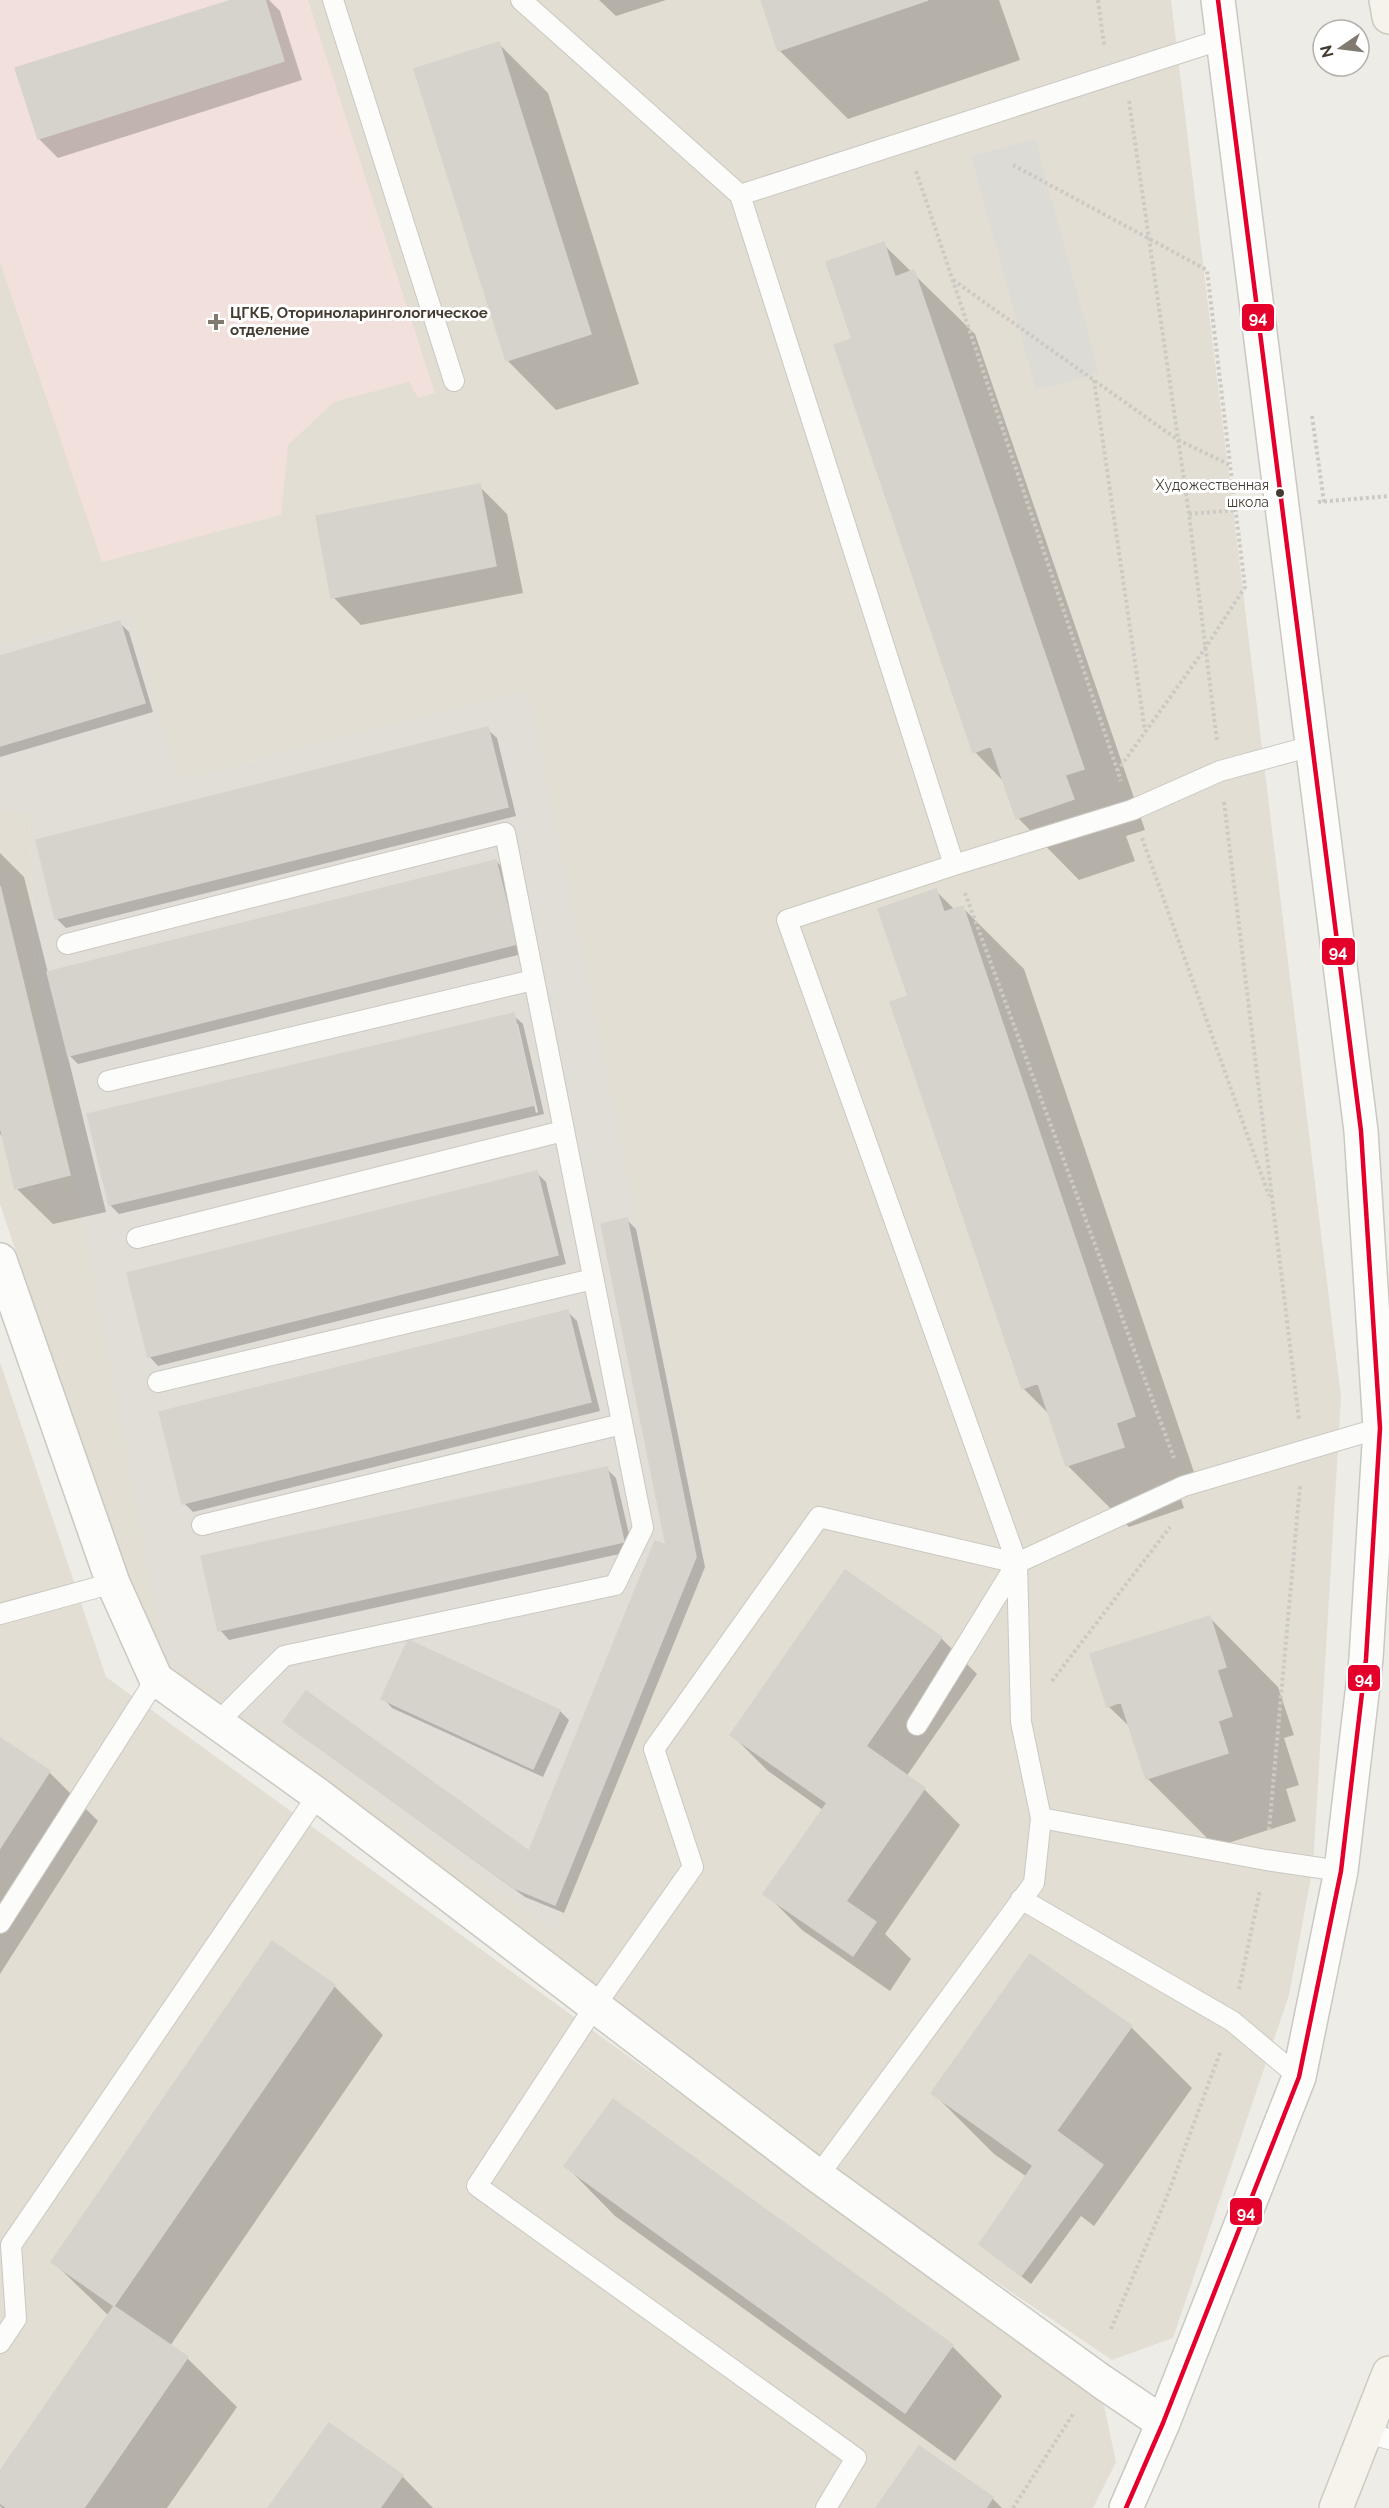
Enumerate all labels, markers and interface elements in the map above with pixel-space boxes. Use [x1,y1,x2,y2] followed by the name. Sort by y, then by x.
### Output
[1311,18,1371,78] north arrow
[1316,43,1338,60] text: N
[1241,303,1275,332] line badge: 94
[230,304,488,339] place label: ЦГКБ, Оториноларингологическое отделение
[1249,308,1267,327] text: 94
[207,313,225,331] marker: ЦГКБ, Оториноларингологическое отделение
[1156,477,1269,510] place label: Художественная школа
[1274,487,1286,499] marker: Художественная школа
[1321,937,1356,966] line badge: 94
[1329,942,1347,961] text: 94
[1347,1664,1381,1692] line badge: 94
[1355,1669,1373,1688] text: 94
[1229,2197,1263,2226] line badge: 94
[1237,2203,1255,2222] text: 94

